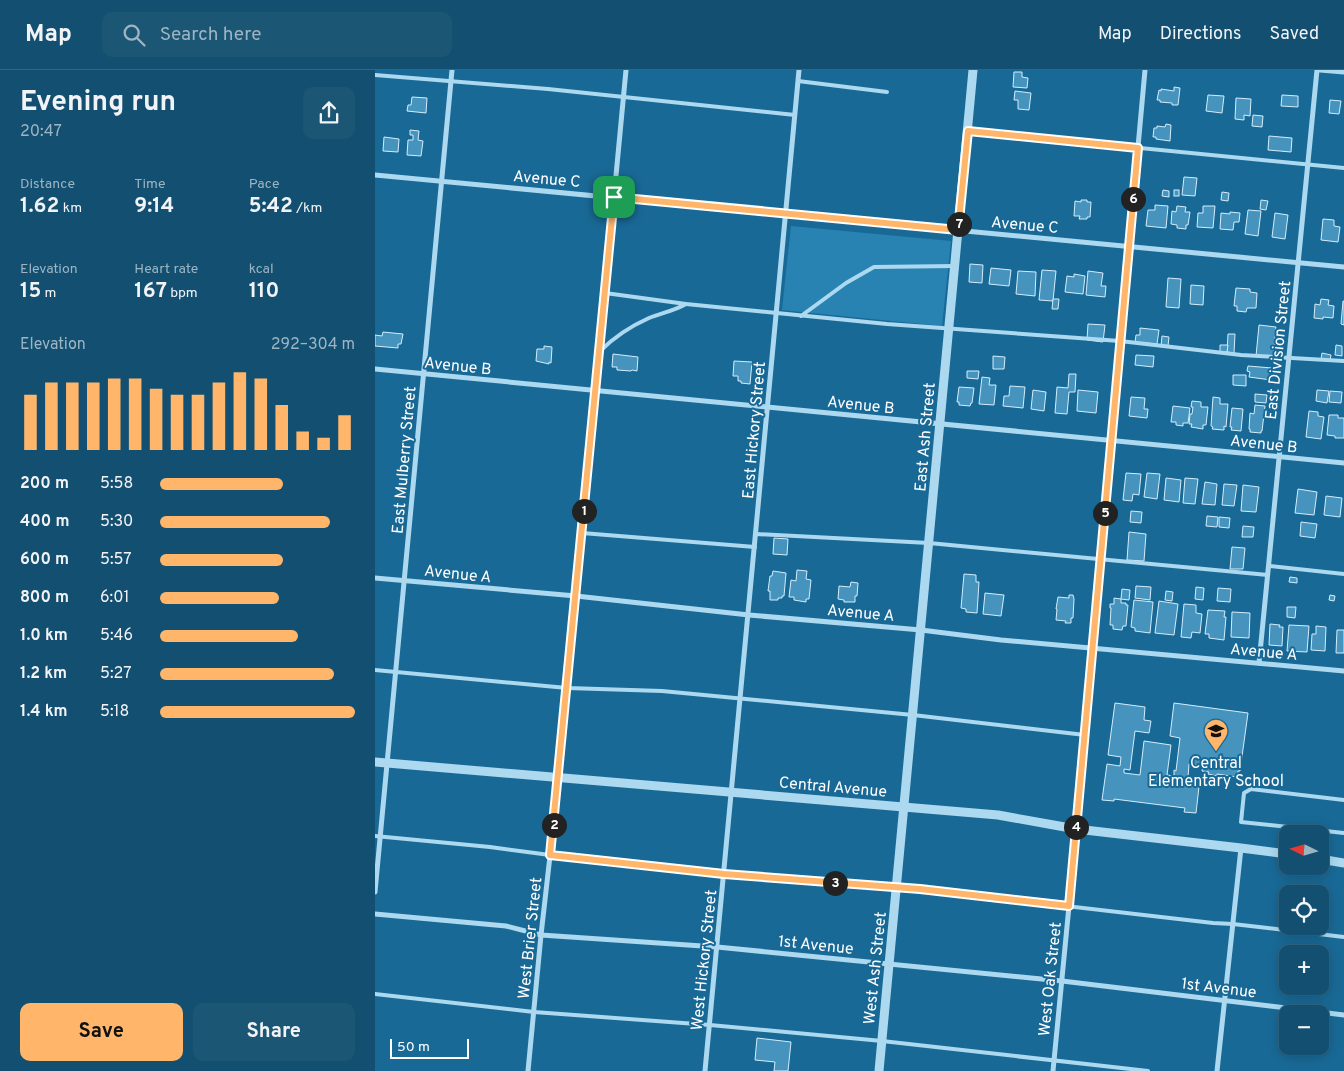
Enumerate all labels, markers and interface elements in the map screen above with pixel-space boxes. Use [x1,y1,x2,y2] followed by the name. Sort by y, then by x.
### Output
[102,12,452,57] search box
[25,20,72,50] text: Map
[120,21,148,49] icon: search
[160,23,261,47] text: Search here
[1098,23,1132,46] text: Map
[1160,23,1242,46] text: Directions
[1270,23,1319,46] text: Saved
[20,85,176,121] text: Evening run
[303,87,355,139] button: share
[20,122,62,142] text: 20:47
[512,167,581,193] street label: Avenue C
[20,176,75,193] text: Distance
[134,176,166,193] text: Time
[249,176,279,193] text: Pace
[593,176,635,218] pin
[600,183,628,211] icon: arrive
[1121,186,1145,212] pin: 6
[1129,191,1138,208] text: 6
[20,193,59,220] text: 1.62
[134,193,174,220] text: 9:14
[249,193,293,220] text: 5:42
[59,200,82,217] text: km
[293,200,322,217] text: /km
[947,212,971,236] pin: 7
[990,213,1059,239] street label: Avenue C
[956,216,963,233] text: 7
[20,261,78,278] text: Elevation
[134,261,198,278] text: Heart rate
[249,261,274,278] text: kcal
[20,278,41,305] text: 15
[134,278,167,305] text: 167
[249,278,279,305] text: 110
[1262,280,1296,421] street label: East Division Street
[41,285,56,302] text: m
[167,285,198,302] text: bpm
[20,335,86,355] text: Elevation
[271,335,355,355] text: 292–304 m
[423,354,493,380] street label: Avenue B
[739,361,771,500] street label: East Hickory Street
[911,382,941,493] street label: East Ash Street
[389,386,421,535] street label: East Mulberry Street
[826,393,896,419] street label: Avenue B
[1229,432,1299,458] street label: Avenue B
[20,474,69,494] text: 200 m
[100,474,133,494] text: 5:58
[571,498,597,524] pin: 1
[1093,500,1117,526] pin: 5
[582,503,587,520] text: 1
[1101,505,1110,522] text: 5
[20,512,69,532] text: 400 m
[100,512,133,532] text: 5:30
[20,550,69,570] text: 600 m
[100,550,132,570] text: 5:57
[423,562,493,588] street label: Avenue A
[20,588,69,608] text: 800 m
[100,588,129,608] text: 6:01
[826,601,895,627] street label: Avenue A
[20,626,68,646] text: 1.0 km
[100,626,133,646] text: 5:46
[1229,640,1298,666] street label: Avenue A
[20,664,67,684] text: 1.2 km
[100,664,132,684] text: 5:27
[20,702,68,722] text: 1.4 km
[100,702,129,722] text: 5:18
[1203,718,1229,752] school or university icon: Central Elementary School
[1148,754,1284,792] place label: Central Elementary School
[778,773,888,803] street label: Central Avenue
[541,812,567,838] pin: 2
[1063,814,1089,840] pin: 4
[550,817,559,834] text: 2
[1072,819,1081,836] text: 4
[1279,825,1329,875] north arrow
[1279,825,1329,1055] map controls
[823,870,847,896] pin: 3
[831,875,840,892] text: 3
[515,876,547,1000] street label: West Brier Street
[1279,885,1329,935] button: locate
[688,889,722,1032] street label: West Hickory Street
[860,911,892,1026] street label: West Ash Street
[1035,921,1067,1037] street label: West Oak Street
[777,932,854,960] street label: 1st Avenue
[1279,945,1329,995] button: +
[1180,974,1258,1004] street label: 1st Avenue
[20,1003,183,1061] button: Save
[193,1003,355,1061] button: Share
[1279,1005,1329,1055] button: −
[390,1036,469,1059] scale bar
[397,1039,430,1056] text: 50 m

